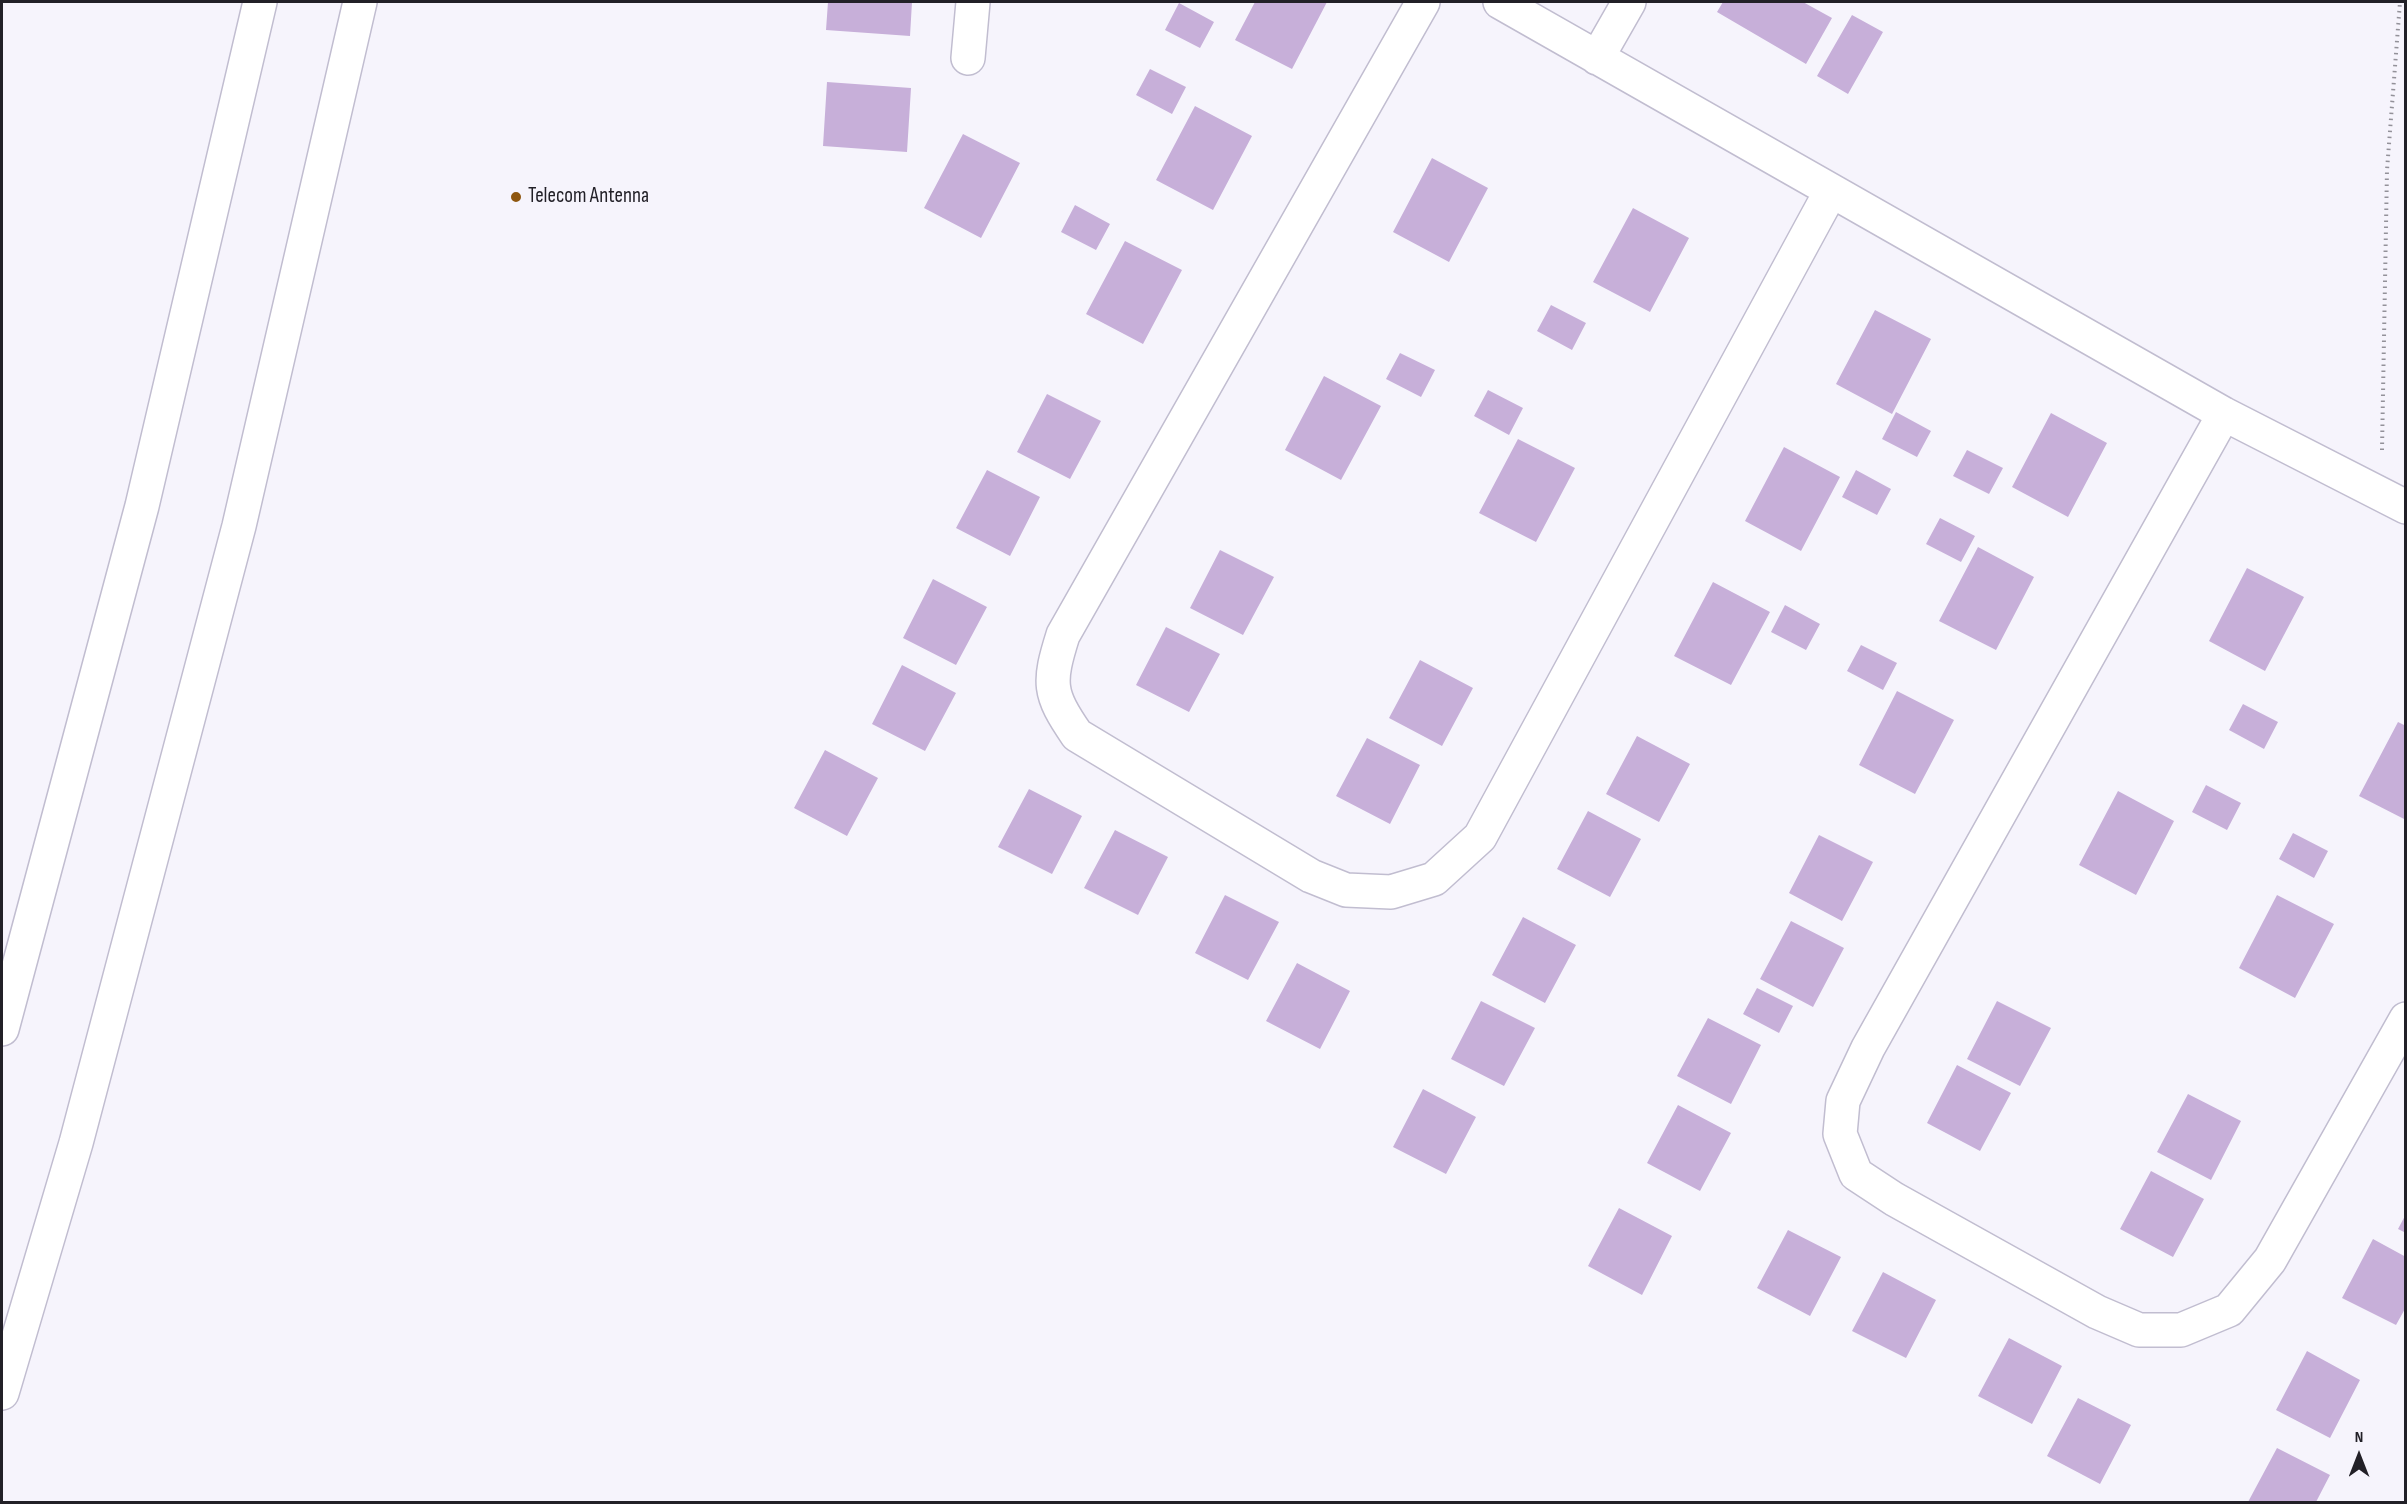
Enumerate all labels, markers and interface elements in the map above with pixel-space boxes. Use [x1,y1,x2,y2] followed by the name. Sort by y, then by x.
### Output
[528,184,649,210] place label: Telecom Antenna
[509,190,523,204] marker: Telecom Antenna
[2329,1426,2389,1486] north arrow
[2355,1428,2363,1447] text: N

